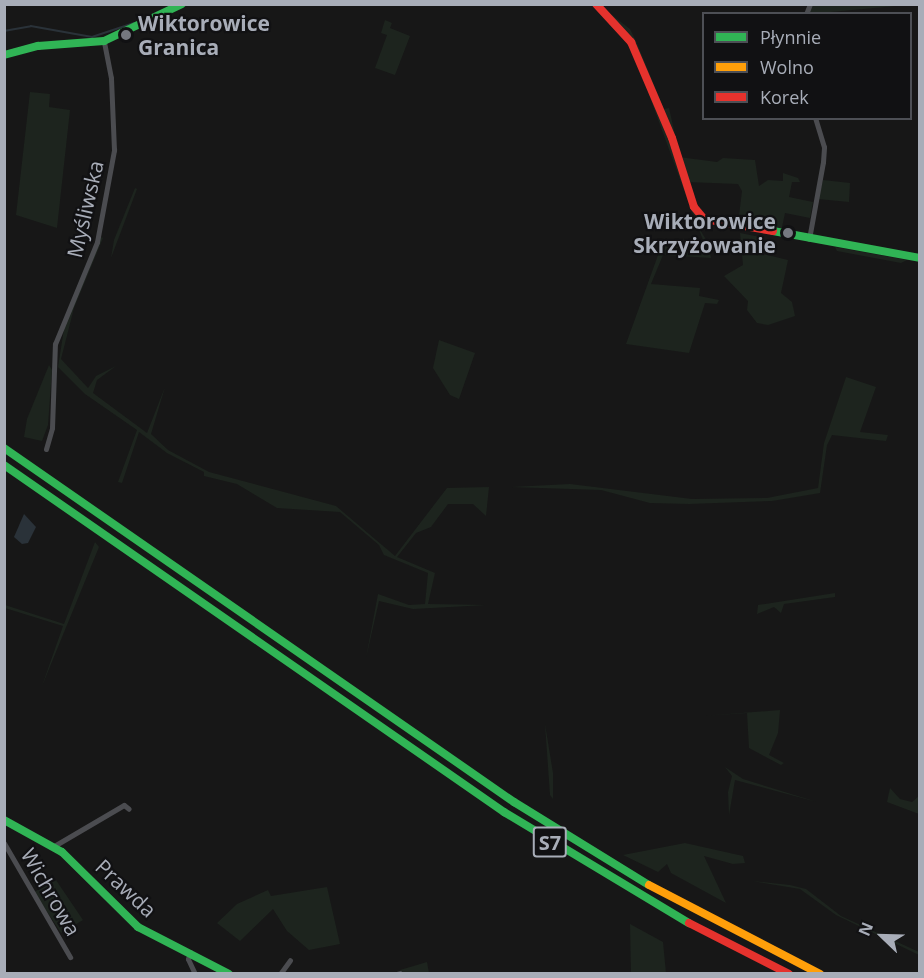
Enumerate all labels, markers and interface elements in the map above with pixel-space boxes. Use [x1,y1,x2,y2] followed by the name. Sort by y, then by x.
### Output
[138,10,270,60] place label: Wiktorowice Granica
[702,12,912,120] legend
[760,25,821,49] text: Płynnie
[119,28,133,42] marker: Wiktorowice Granica
[760,55,814,79] text: Wolno
[760,85,809,109] text: Korek
[62,158,108,260] street label: Myśliwska
[633,208,776,258] place label: Wiktorowice Skrzyżowanie
[781,226,795,240] marker: Wiktorowice Skrzyżowanie
[532,825,568,859] road number: S7
[16,844,86,940] street label: Wichrowa
[90,854,162,922] street label: Prawda
[852,906,912,966] north arrow
[853,919,878,939] text: N

